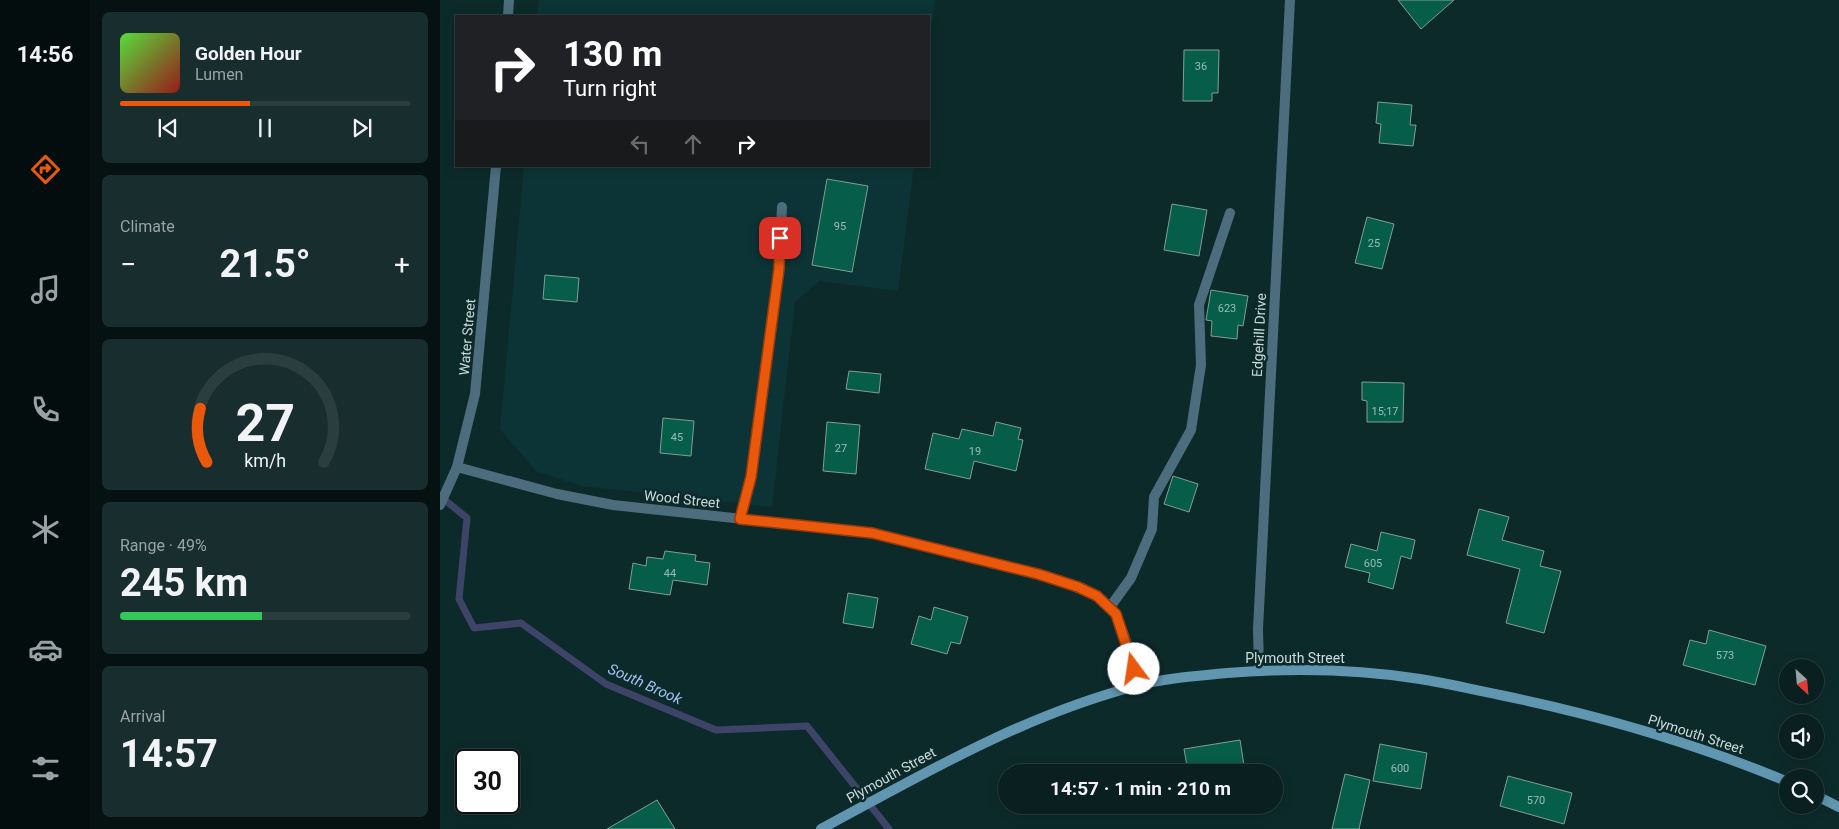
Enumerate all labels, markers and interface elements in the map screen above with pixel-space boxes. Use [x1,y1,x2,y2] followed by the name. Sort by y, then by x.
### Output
[563,34,662,75] text: 130 m
[480,35,545,100] icon: right
[17,42,73,67] text: 14:56
[195,42,302,65] text: Golden Hour
[1195,60,1207,73] house number: 36
[195,65,243,84] text: Lumen
[563,76,657,101] text: Turn right
[154,114,182,142] icon: previous
[251,114,279,142] icon: pause
[348,114,376,142] icon: next
[626,130,654,158] icon: left
[679,130,707,158] icon: ahead
[732,130,760,158] icon: right
[28,152,63,187] icon: directions
[120,217,175,236] text: Climate
[759,217,801,259] pin
[834,220,846,233] house number: 95
[766,224,794,252] icon: arrive
[1368,237,1380,250] house number: 25
[219,242,311,286] text: 21.5°
[120,248,136,281] text: −
[394,248,410,281] text: +
[28,272,63,307] icon: music
[1249,293,1269,377] street label: Edgehill Drive
[456,298,478,376] street label: Water Street
[1218,302,1236,315] house number: 623
[28,392,63,427] icon: phone
[235,393,295,454] text: 27
[1371,405,1399,418] house number: 15;17
[671,431,683,444] house number: 45
[835,442,847,455] house number: 27
[969,445,981,458] house number: 19
[244,450,286,471] text: km/h
[643,487,721,511] street label: Wood Street
[28,512,63,547] icon: climate
[120,536,207,555] text: Range · 49%
[1364,557,1382,570] house number: 605
[120,561,248,605] text: 245 km
[664,567,676,580] house number: 44
[28,632,63,667] icon: car
[1107,642,1159,694] position arrow
[1716,649,1734,662] house number: 573
[1245,650,1345,666] street label: Plymouth Street
[1779,659,1824,704] north arrow
[1779,659,1824,814] map controls
[605,660,685,709] water label: South Brook
[120,707,165,726] text: Arrival
[1646,711,1746,757] street label: Plymouth Street
[1779,714,1824,759] button: sound
[120,732,218,776] text: 14:57
[844,744,939,806] street label: Plymouth Street
[455,749,520,814] speed limit sign: 30
[28,751,63,786] icon: filters
[1391,762,1409,775] house number: 600
[1779,769,1824,814] button: search
[1050,777,1231,800] text: 14:57 · 1 min · 210 m
[1527,794,1545,807] house number: 570

